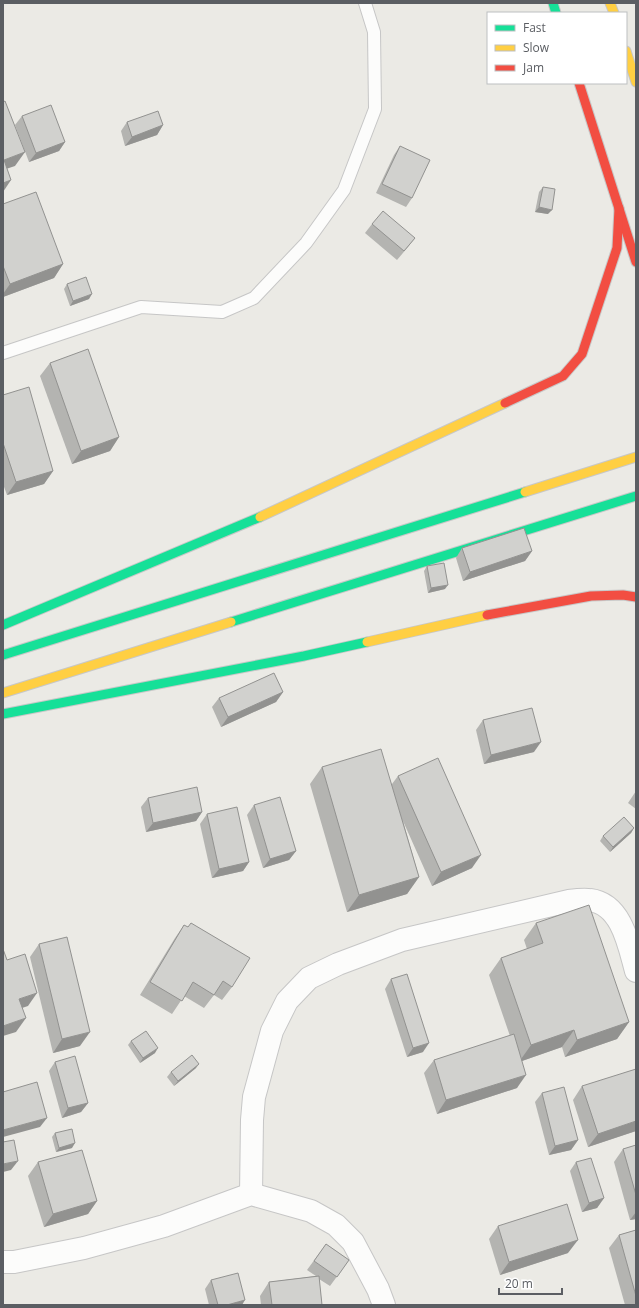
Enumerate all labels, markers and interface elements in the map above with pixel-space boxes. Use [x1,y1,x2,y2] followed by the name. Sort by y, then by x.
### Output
[487,12,627,84] legend
[523,19,546,36] text: Fast
[523,39,550,56] text: Slow
[522,59,544,76] text: Jam
[499,1270,562,1296] scale bar
[505,1275,533,1292] text: 20 m

